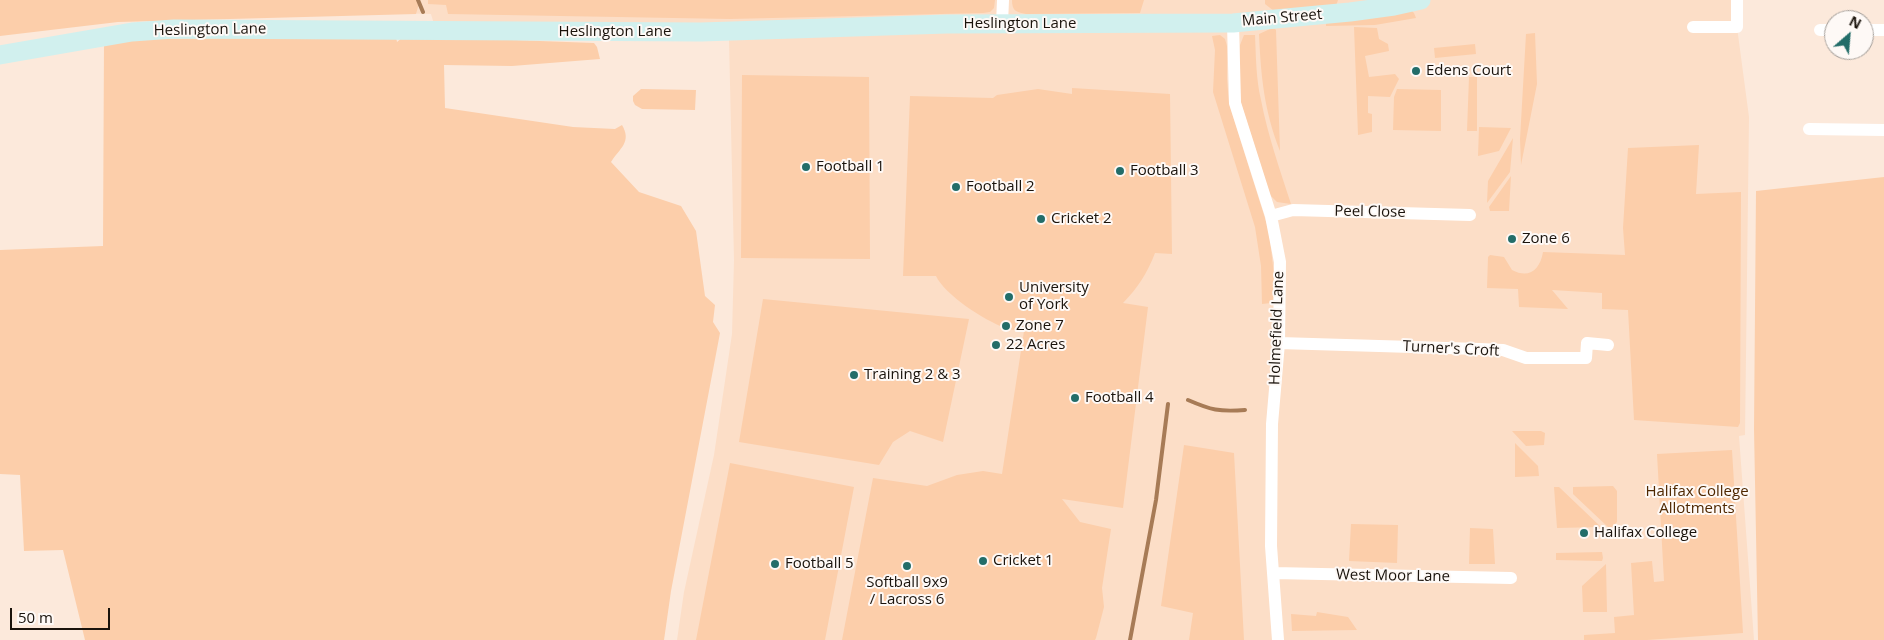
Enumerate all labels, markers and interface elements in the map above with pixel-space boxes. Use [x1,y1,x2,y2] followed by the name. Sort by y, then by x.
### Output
[1241,6,1323,30] street label: Main Street
[1824,10,1874,60] north arrow
[1846,11,1865,33] text: N
[964,15,1076,33] street label: Heslington Lane
[153,20,267,40] street label: Heslington Lane
[559,23,671,41] street label: Heslington Lane
[1426,62,1511,80] place label: Edens Court
[1410,65,1422,77] marker: Edens Court
[816,158,885,176] place label: Football 1
[800,161,812,173] marker: Football 1
[1130,162,1199,180] place label: Football 3
[1114,165,1126,177] marker: Football 3
[966,178,1035,196] place label: Football 2
[950,181,962,193] marker: Football 2
[1334,202,1406,222] street label: Peel Close
[1051,210,1112,228] place label: Cricket 2
[1035,213,1047,225] marker: Cricket 2
[1522,230,1570,248] place label: Zone 6
[1506,233,1518,245] marker: Zone 6
[1266,271,1288,385] street label: Holmefield Lane
[1019,279,1089,314] place label: University of York
[1003,291,1015,303] marker: University of York
[1016,317,1064,335] place label: Zone 7
[1000,320,1012,332] marker: Zone 7
[1006,336,1065,354] place label: 22 Acres
[1402,337,1500,361] street label: Turner's Croft
[990,339,1002,351] marker: 22 Acres
[864,366,961,384] place label: Training 2 & 3
[848,369,860,381] marker: Training 2 & 3
[1085,389,1154,407] place label: Football 4
[1069,392,1081,404] marker: Football 4
[1645,483,1749,518] park label: Halifax College Allotments
[1594,524,1697,542] place label: Halifax College
[1578,527,1590,539] marker: Halifax College
[993,552,1054,570] place label: Cricket 1
[785,555,854,573] place label: Football 5
[977,555,989,567] marker: Cricket 1
[769,558,781,570] marker: Football 5
[901,560,913,572] marker: Softball 9x9 / Lacross 6
[1336,566,1450,586] street label: West Moor Lane
[866,574,948,609] place label: Softball 9x9 / Lacross 6
[12,598,112,630] scale bar
[18,607,53,627] text: 50 m

